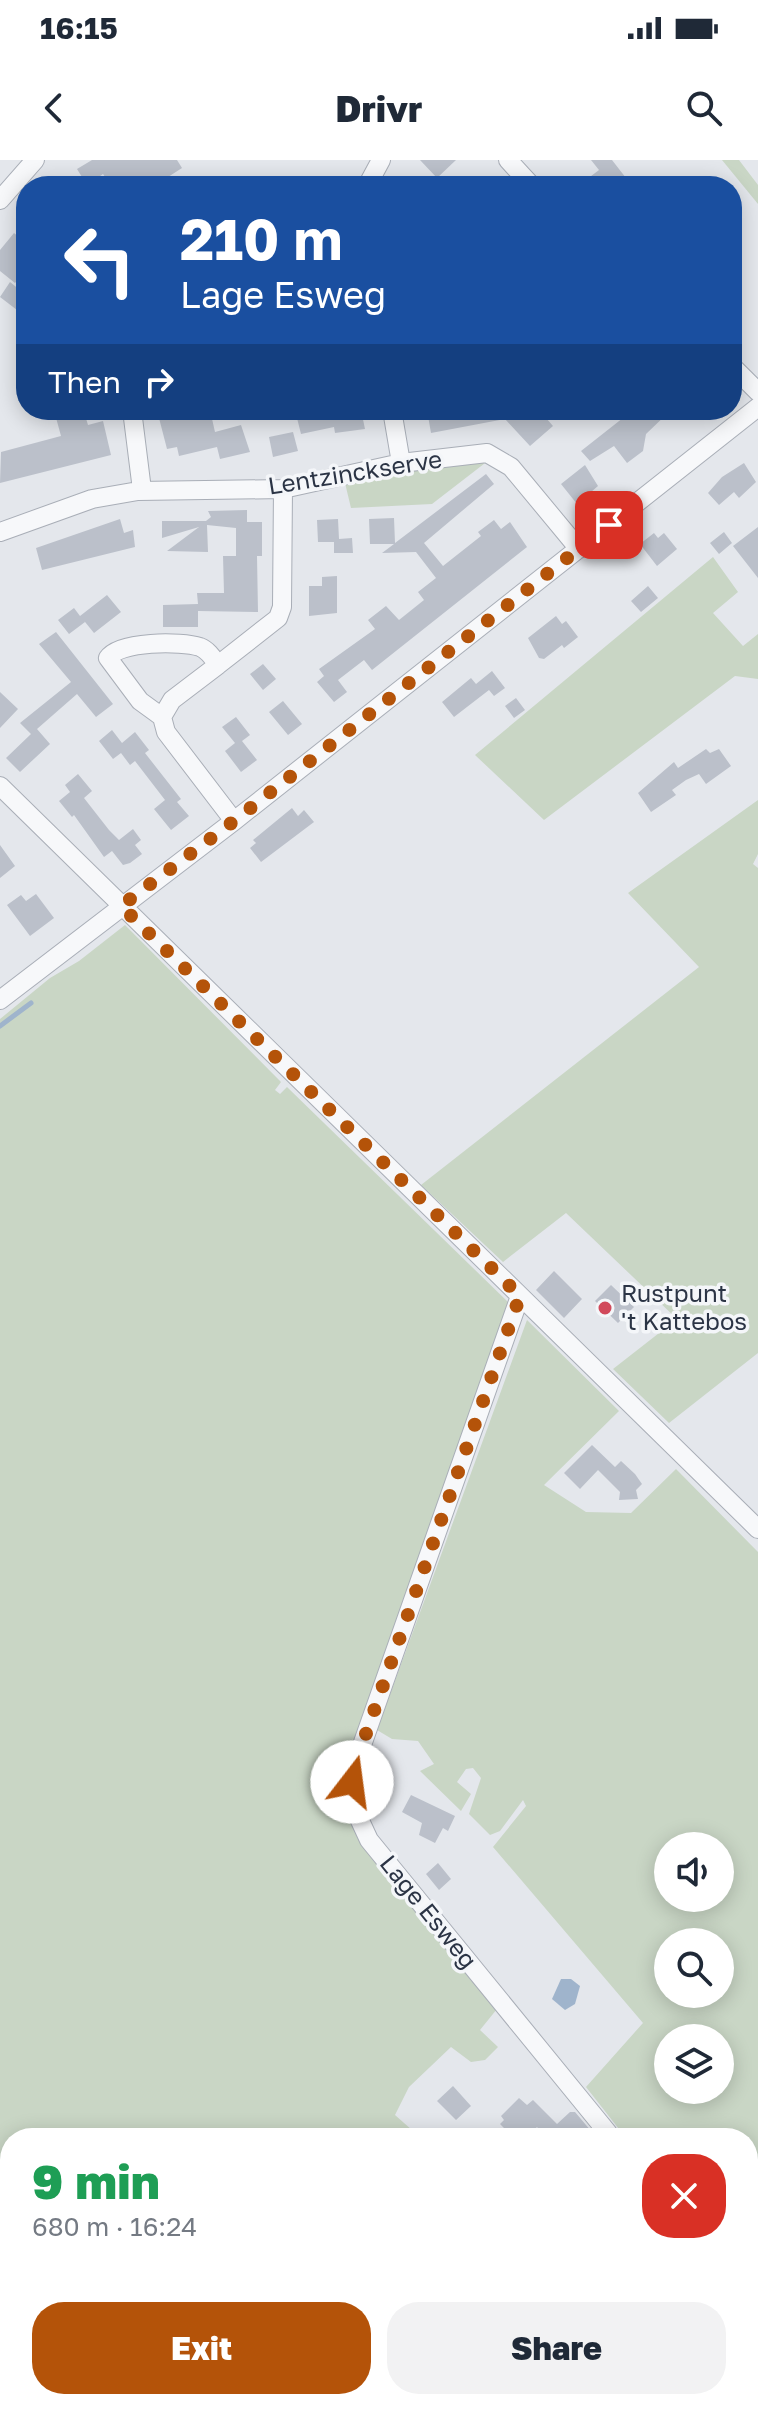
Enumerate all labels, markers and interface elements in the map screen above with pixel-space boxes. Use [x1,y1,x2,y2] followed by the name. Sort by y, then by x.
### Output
[40,10,118,46] text: 16:15
[32,86,76,130] icon: back
[682,86,726,130] icon: search
[336,87,422,130] text: Drivr
[180,205,342,272] text: 210 m
[48,208,152,312] icon: left
[180,273,386,316] text: Lage Esweg
[137,360,181,404] icon: right
[48,364,121,400] text: Then
[266,443,444,500] street label: Lentzinckserve
[575,491,643,559] pin
[587,503,631,547] icon: arrive
[621,1278,747,1335] place label: Rustpunt 't Kattebos
[596,1299,614,1317] marker: Rustpunt 't Kattebos
[310,1740,394,1824] position arrow
[654,1832,734,2104] map controls
[654,1832,734,1912] button: sound
[375,1849,484,1974] street label: Lage Esweg
[654,1928,734,2008] button: search
[654,2024,734,2104] button: layers
[32,2152,160,2210] text: 9 min
[642,2154,726,2238] button: close
[32,2211,197,2242] text: 680 m · 16:24
[32,2302,371,2394] button: Exit
[387,2302,726,2394] button: Share

